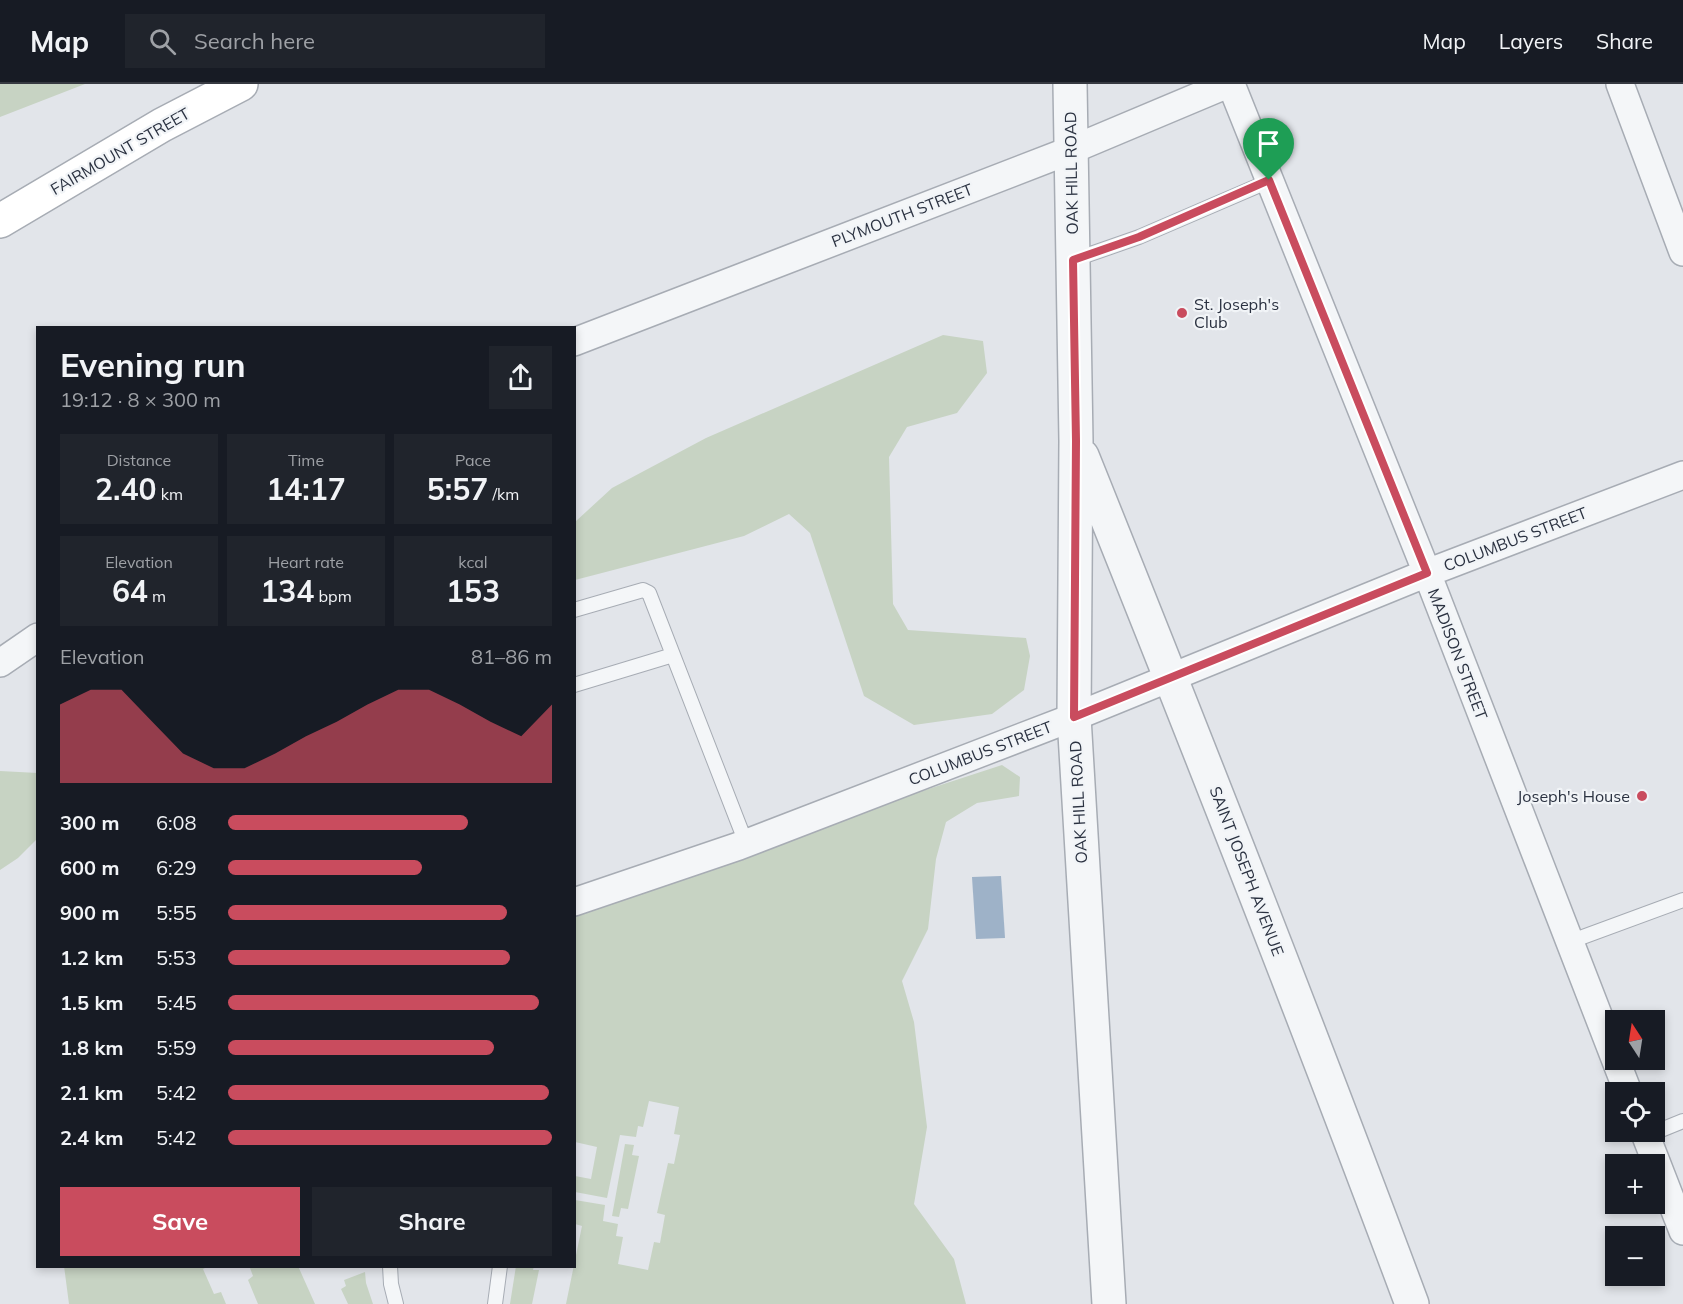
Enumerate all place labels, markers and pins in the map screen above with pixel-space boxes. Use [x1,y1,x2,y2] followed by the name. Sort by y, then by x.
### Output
[1243,118,1294,180] pin
[1194,294,1279,332] place label: St. Joseph's Club
[1175,306,1189,320] marker: St. Joseph's Club
[1517,786,1630,806] place label: Joseph's House
[1635,789,1649,803] marker: Joseph's House

